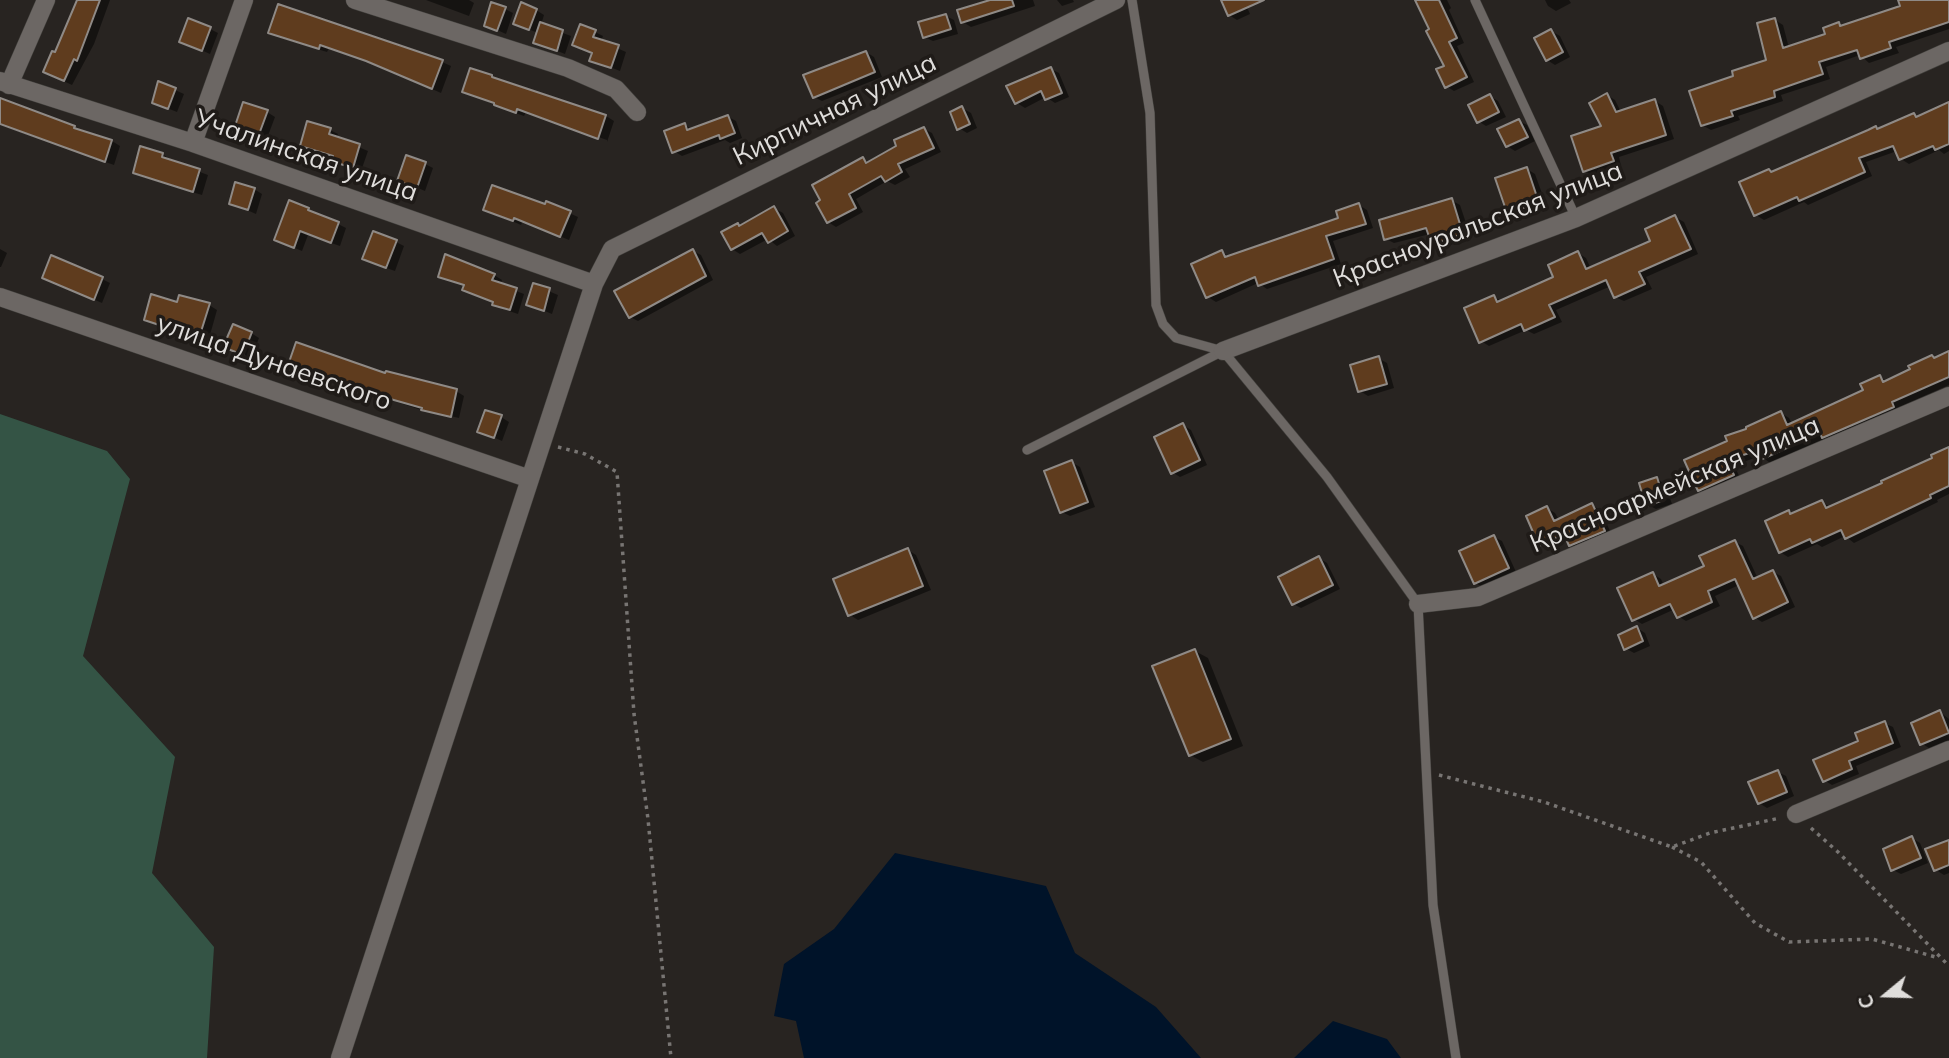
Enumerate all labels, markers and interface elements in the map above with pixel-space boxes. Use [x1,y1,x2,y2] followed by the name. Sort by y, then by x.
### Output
[728,47,942,173] street label: Кирпичная улица
[190,103,422,209] street label: Учалинская улица
[1329,155,1627,295] street label: Красноуральская улица
[153,308,395,418] street label: улица Дунаевского
[1526,410,1824,560] street label: Красноармейская улица
[1851,960,1921,1030] north arrow
[1853,992,1880,1012] text: С

